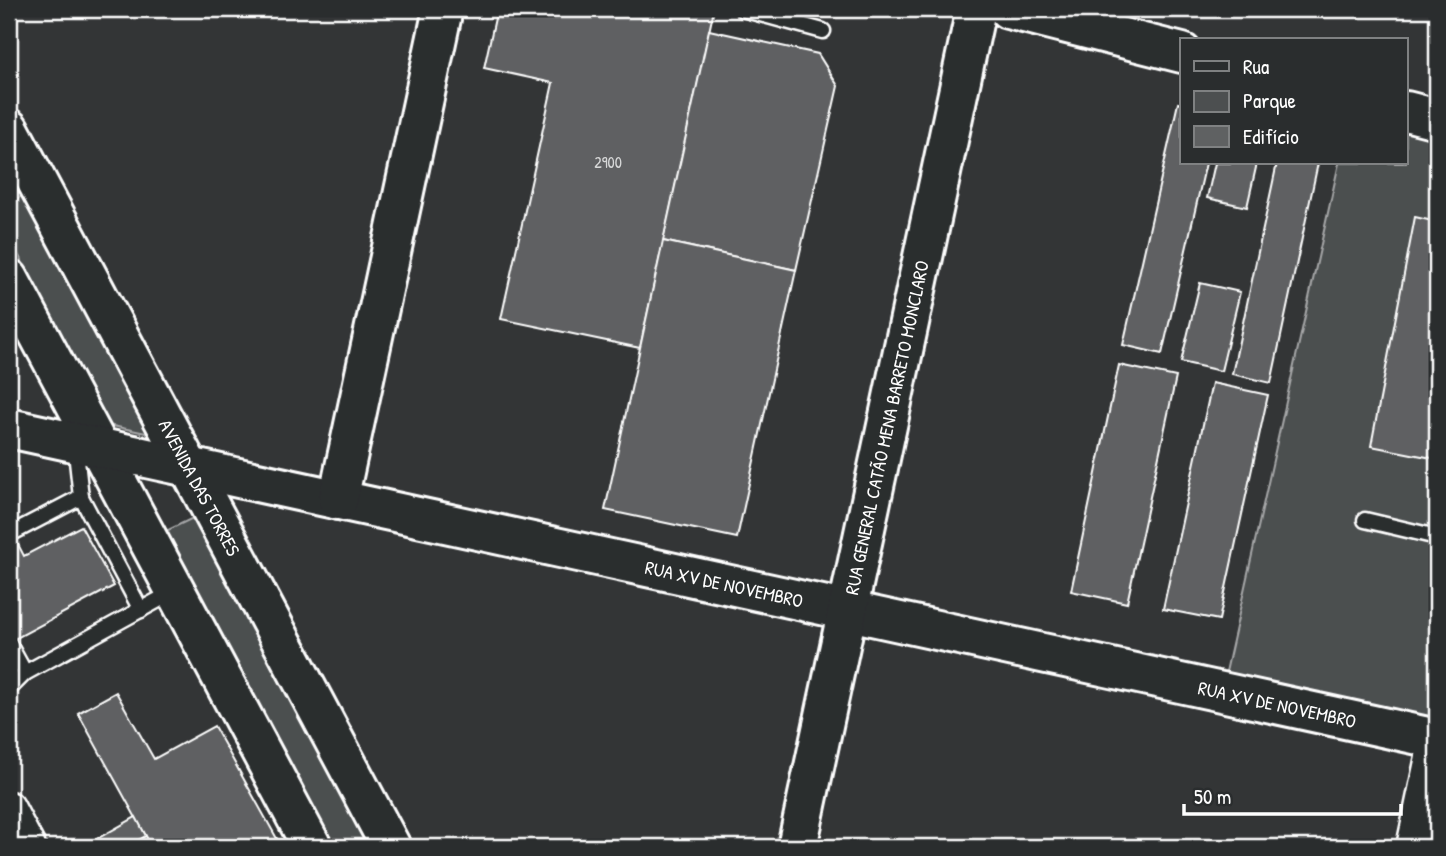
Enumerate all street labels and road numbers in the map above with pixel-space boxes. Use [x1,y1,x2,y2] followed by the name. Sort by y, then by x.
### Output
[838,258,935,597] street label: RUA GENERAL CATÃO MENA BARRETO MONCLARO
[153,415,247,560] street label: AVENIDA DAS TORRES
[643,554,806,614] street label: RUA XV DE NOVEMBRO
[1196,674,1359,734] street label: RUA XV DE NOVEMBRO

